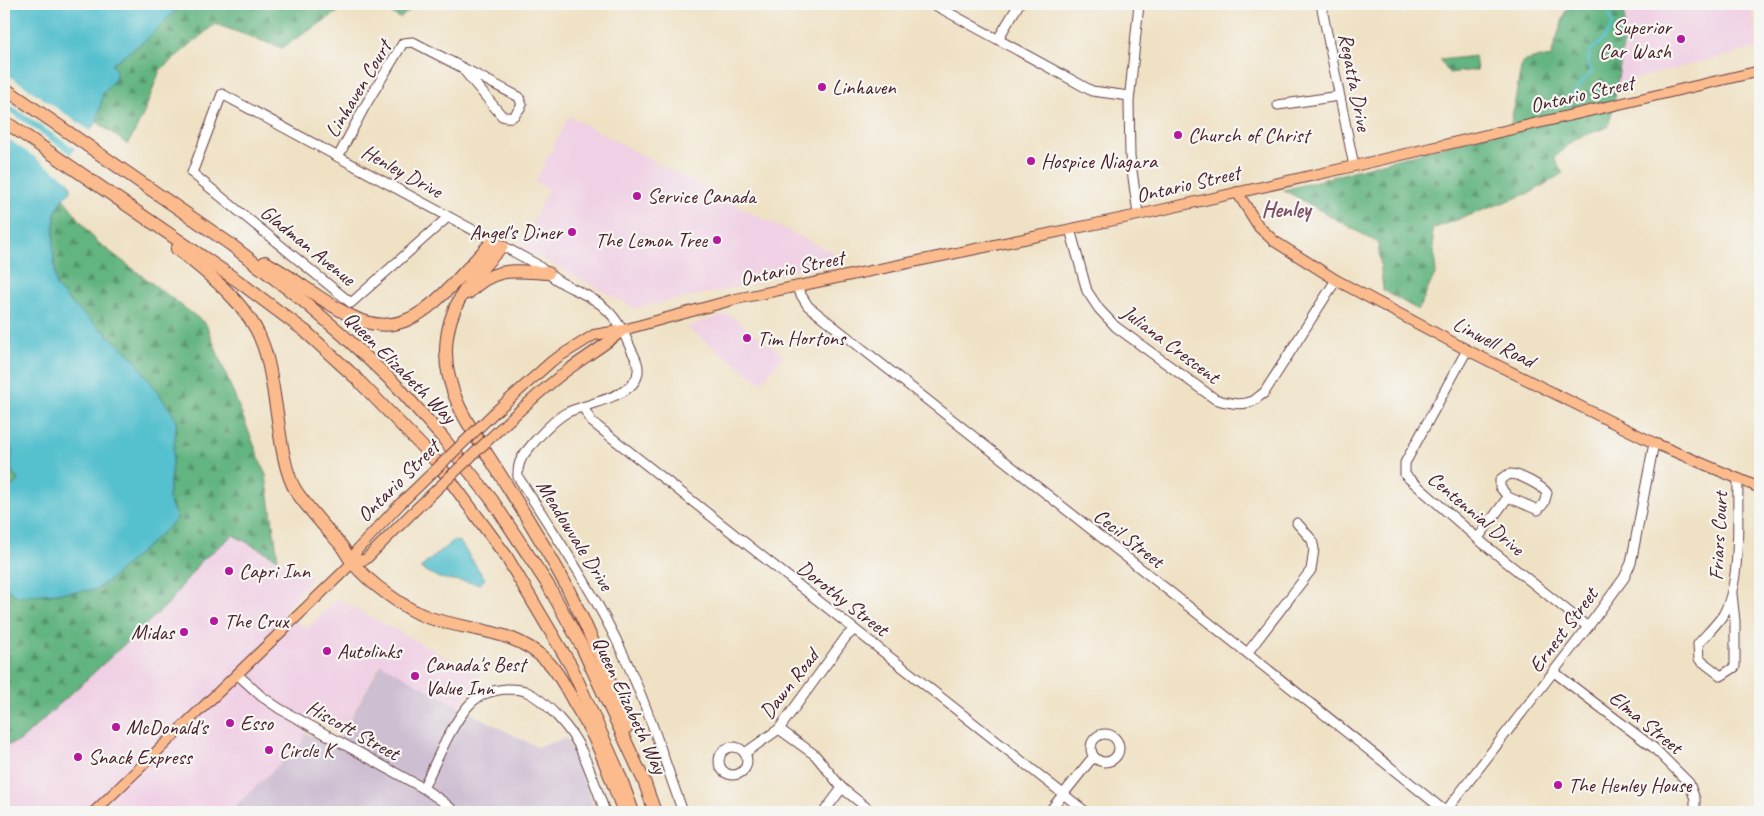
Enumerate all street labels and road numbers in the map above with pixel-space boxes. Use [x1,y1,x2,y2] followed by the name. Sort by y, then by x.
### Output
[1333,31,1377,134] street label: Regatta Drive
[319,33,399,142] street label: Linhaven Court
[1528,69,1639,119] street label: Ontario Street
[357,138,449,205] street label: Henley Drive
[1134,159,1245,209] street label: Ontario Street
[255,199,362,292] street label: Gladman Avenue
[738,244,849,292] street label: Ontario Street
[1116,298,1227,390] street label: Juliana Crescent
[338,305,463,430] street label: Queen Elizabeth Way
[1449,310,1543,375] street label: Linwell Road
[351,432,447,528] street label: Ontario Street
[1422,465,1530,562] street label: Centennial Drive
[531,475,621,597] street label: Meadowvale Drive
[1703,489,1733,581] street label: Friars Court
[1089,502,1171,575] street label: Cecil Street
[792,554,895,643] street label: Dorothy Street
[1523,581,1605,678] street label: Ernest Street
[587,632,674,780] street label: Queen Elizabeth Way
[754,642,826,724] street label: Dawn Road
[1604,684,1690,761] street label: Elma Street
[302,694,406,767] street label: Hiscott Street

